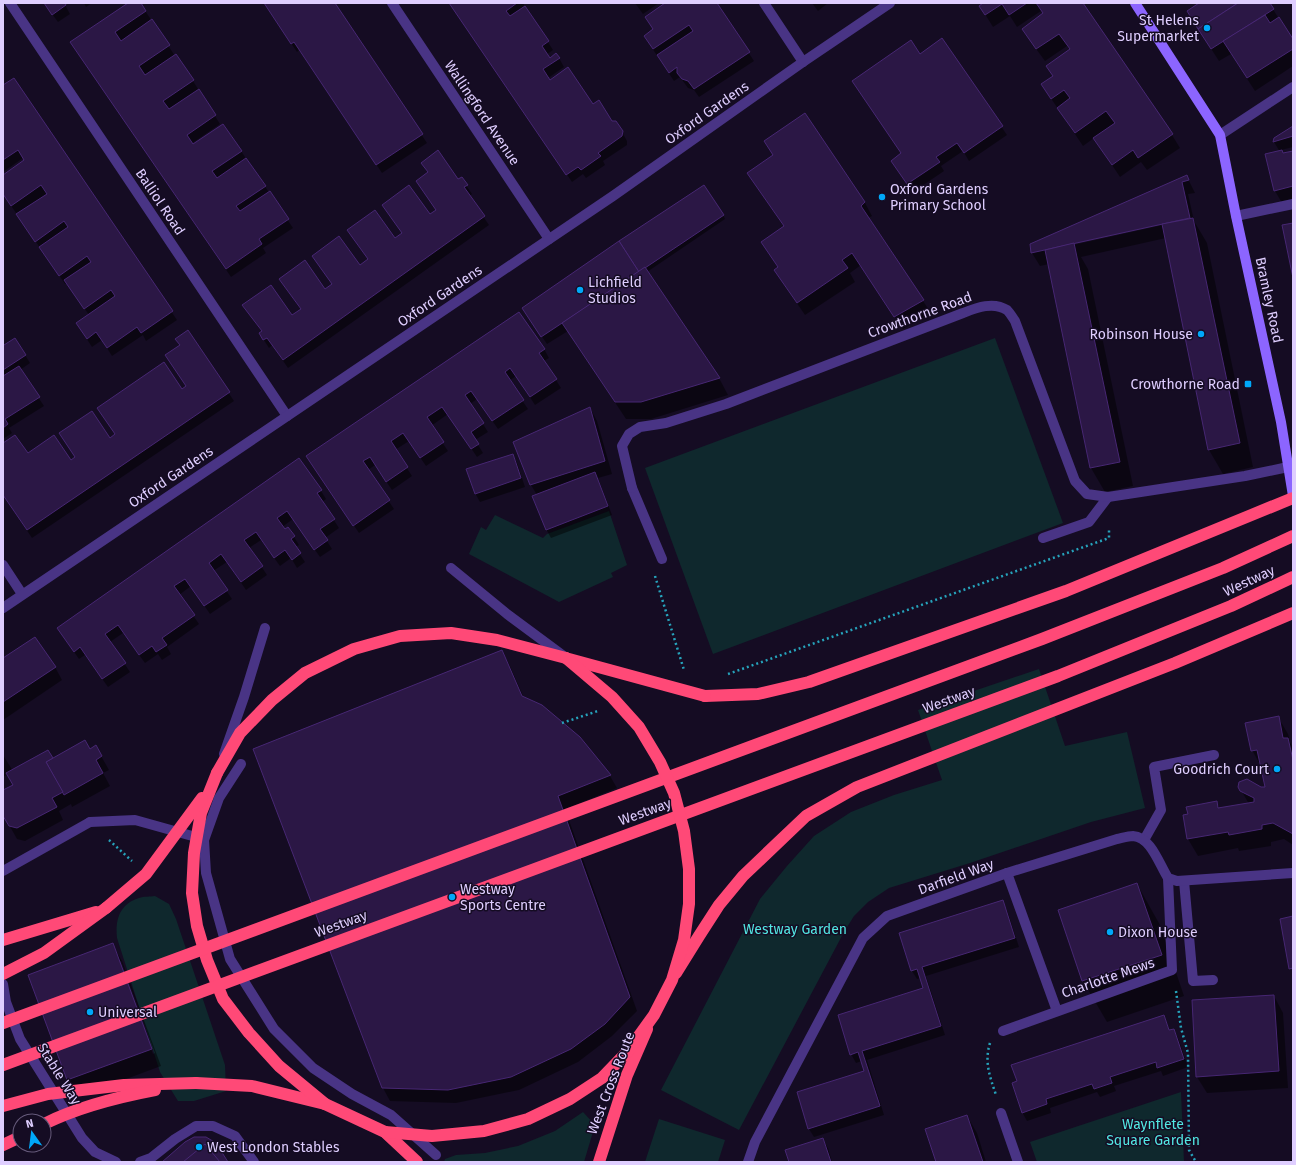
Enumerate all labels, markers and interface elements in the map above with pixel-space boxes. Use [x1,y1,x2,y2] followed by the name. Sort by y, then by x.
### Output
[1117,12,1200,45] place label: St Helens Supermarket
[1202,23,1212,33] marker: St Helens Supermarket
[441,57,523,169] street label: Wallingford Avenue
[662,78,753,148] street label: Oxford Gardens
[132,166,188,238] street label: Balliol Road
[890,181,989,214] place label: Oxford Gardens Primary School
[877,192,887,202] marker: Oxford Gardens Primary School
[1252,255,1286,345] street label: Bramley Road
[394,261,486,331] street label: Oxford Gardens
[588,274,642,307] place label: Lichfield Studios
[575,285,585,295] marker: Lichfield Studios
[866,288,974,342] street label: Crowthorne Road
[1089,326,1193,343] place label: Robinson House
[1196,329,1206,339] marker: Robinson House
[1131,376,1240,393] place label: Crowthorne Road
[1243,379,1253,389] marker: Crowthorne Road
[125,442,217,512] street label: Oxford Gardens
[1221,562,1278,600] street label: Westway
[920,683,978,717] street label: Westway
[1173,761,1270,778] place label: Goodrich Court
[1272,764,1282,774] marker: Goodrich Court
[616,795,674,829] street label: Westway
[916,855,996,899] street label: Darfield Way
[460,881,546,914] place label: Westway Sports Centre
[447,892,457,902] marker: Westway Sports Centre
[312,907,370,941] street label: Westway
[743,921,847,938] park label: Westway Garden
[1118,924,1198,941] place label: Dixon House
[1105,927,1115,937] marker: Dixon House
[1059,954,1157,1002] street label: Charlotte Mews
[98,1004,157,1021] place label: Universal
[85,1007,95,1017] marker: Universal
[584,1029,638,1137] street label: West Cross Route
[33,1040,85,1108] street label: Stable Way
[12,1113,52,1153] north arrow
[1106,1116,1200,1149] park label: Waynflete Square Garden
[25,1117,35,1131] text: N
[207,1139,340,1156] place label: West London Stables
[194,1142,204,1152] marker: West London Stables

